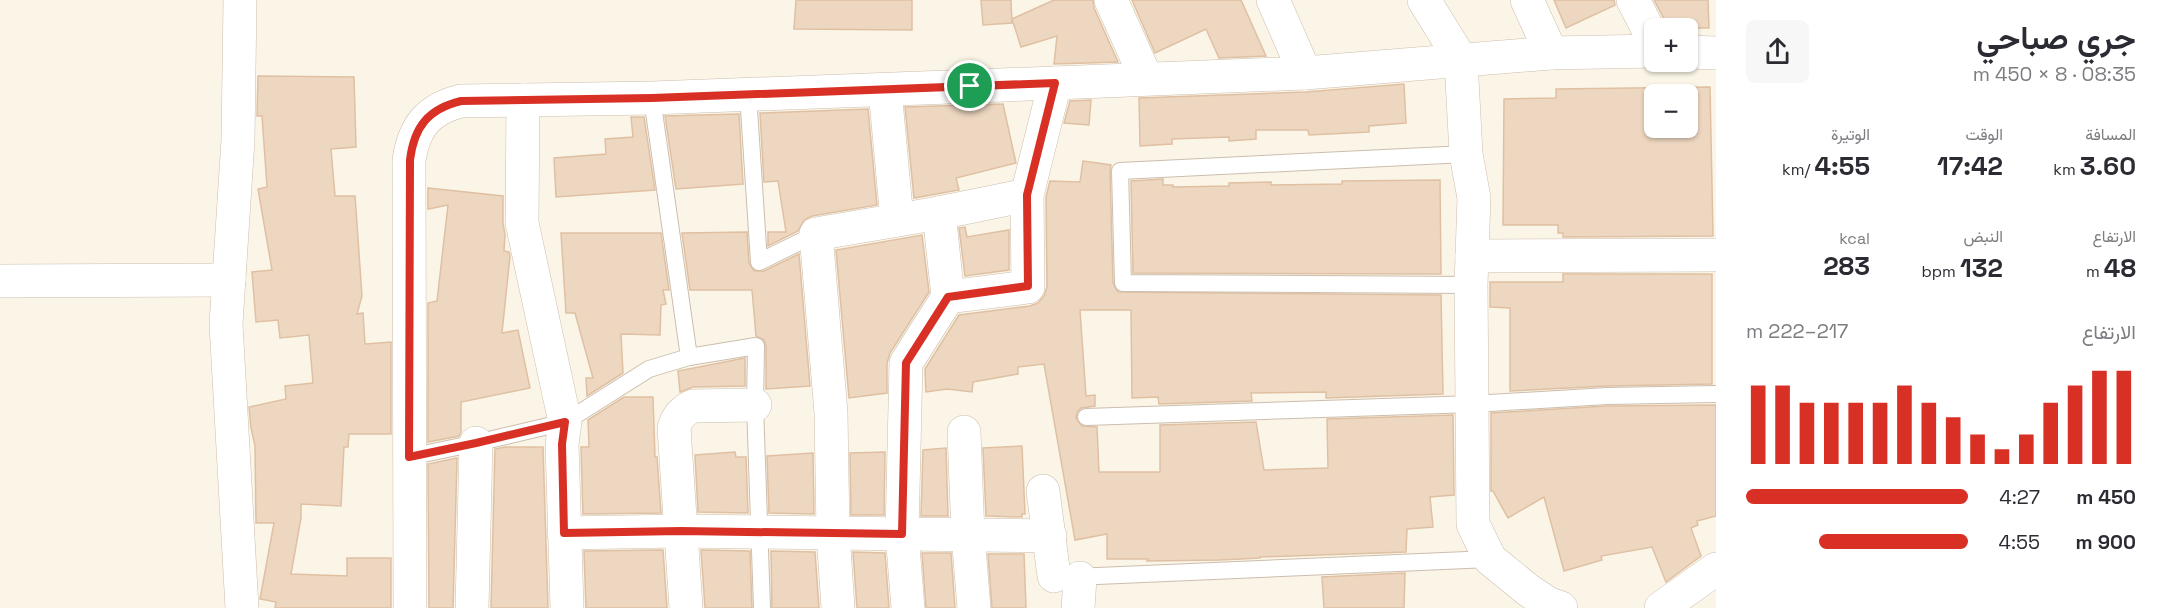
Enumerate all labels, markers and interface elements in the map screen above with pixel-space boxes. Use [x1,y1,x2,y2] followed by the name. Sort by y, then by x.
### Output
[1976,17,2136,59] text: جري صباحي
[1644,18,1698,138] map controls
[1644,18,1698,72] button: +
[1746,20,1809,83] button: share
[944,60,995,111] pin
[1973,61,2136,87] text: 08:35 · 8 × 450 m
[953,69,986,102] icon: arrive
[1644,84,1698,138] button: −
[1831,124,1870,145] text: الوتيرة
[1965,124,2003,145] text: الوقت
[2085,124,2136,145] text: المسافة
[1815,149,1870,183] text: 4:55
[1937,149,2003,183] text: 17:42
[2080,149,2136,183] text: 3.60
[1782,159,1815,180] text: /km
[2053,159,2080,180] text: km
[1963,226,2003,247] text: النبض
[2093,226,2136,247] text: الارتفاع
[1839,228,1870,249] text: kcal
[1823,249,1870,283] text: 283
[1960,251,2003,285] text: 132
[2104,251,2136,285] text: 48
[1921,261,1960,282] text: bpm
[2086,261,2104,282] text: m
[1746,318,1848,344] text: 217–222 m
[2082,319,2136,345] text: الارتفاع
[1999,484,2040,510] text: 4:27
[2076,484,2136,510] text: 450 m
[1998,529,2040,555] text: 4:55
[2076,529,2136,555] text: 900 m

